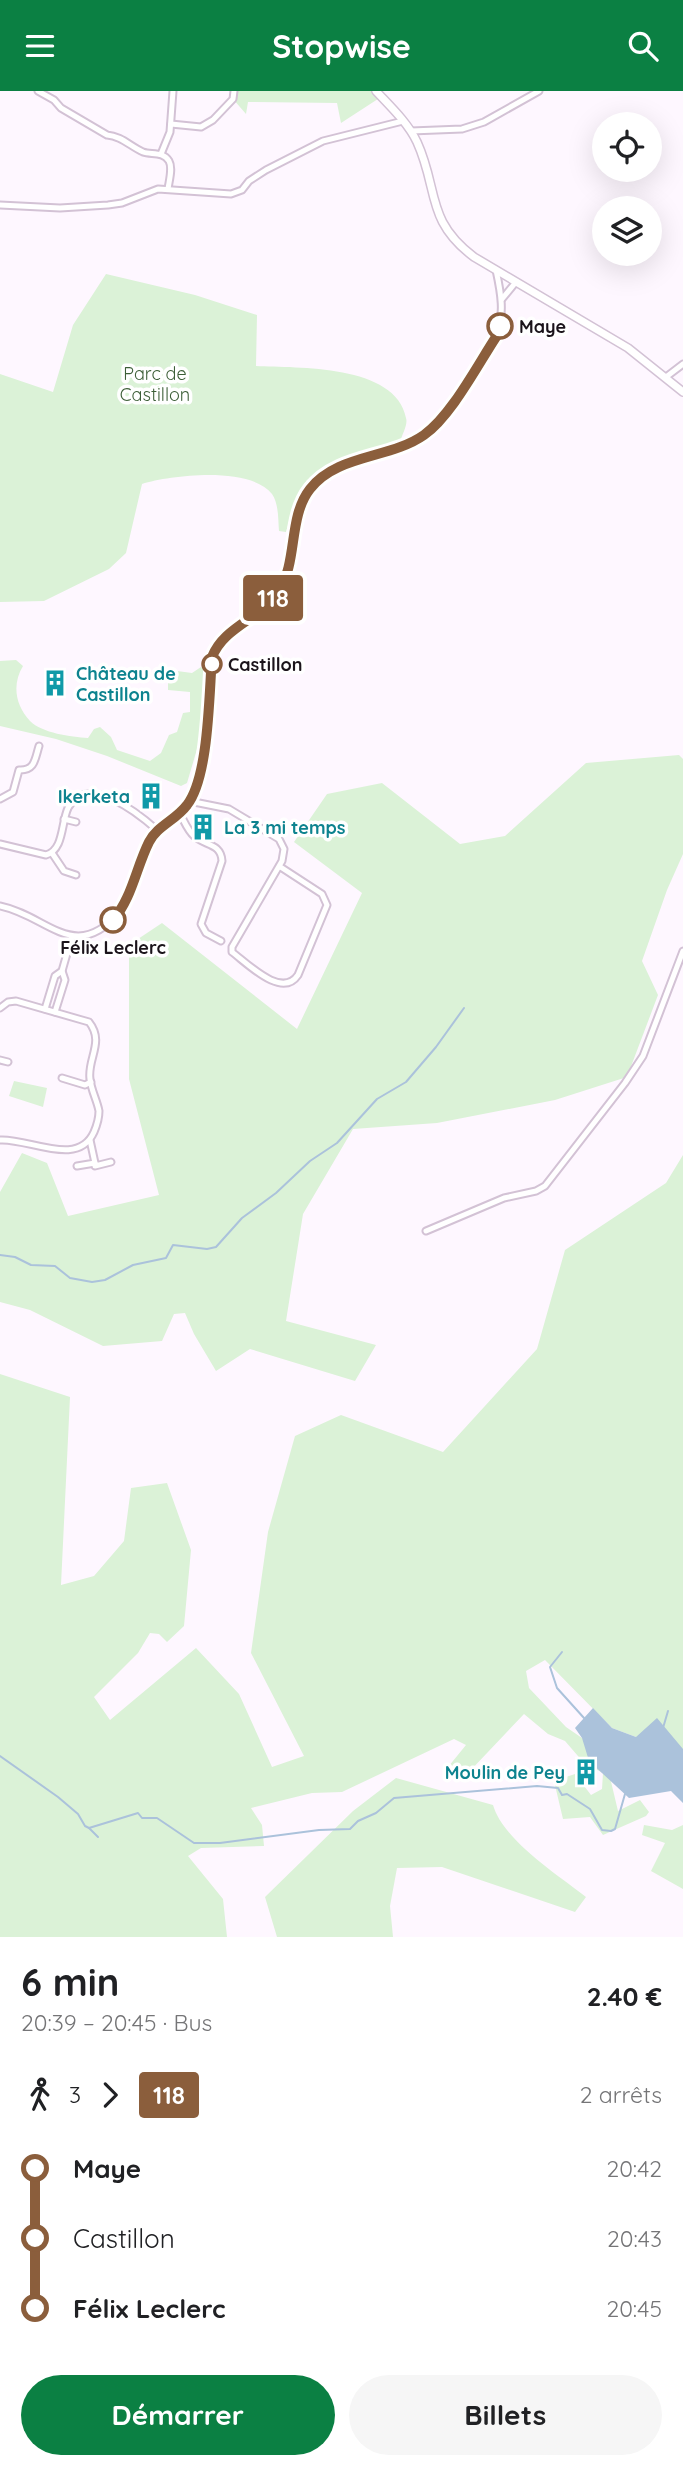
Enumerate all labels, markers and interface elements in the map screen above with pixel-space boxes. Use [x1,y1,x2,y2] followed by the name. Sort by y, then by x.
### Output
[272,26,411,66] text: Stopwise
[21,27,59,65] icon: menu
[624,27,662,65] icon: search
[592,112,662,266] map controls
[592,112,662,182] button: locate
[592,196,662,266] button: layers
[487,313,513,339] marker: Maye
[519,315,566,338] place label: Maye
[120,362,190,406] park label: Parc de Castillon
[233,575,313,621] line badge: 118
[257,583,289,613] text: 118
[228,653,302,676] place label: Castillon
[202,654,222,674] marker: Castillon
[76,662,176,706] place label: Château de Castillon
[40,668,70,698] building icon: Château de Castillon
[136,781,166,811] building icon: Ikerketa
[58,785,130,808] place label: Ikerketa
[188,812,218,842] building icon: La 3 mi temps
[224,816,346,839] place label: La 3 mi temps
[100,907,126,933] marker: Félix Leclerc
[60,936,166,959] place label: Félix Leclerc
[571,1757,601,1787] building icon: Moulin de Pey
[445,1761,565,1784] place label: Moulin de Pey
[21,1958,119,2006] text: 6 min
[587,1980,662,2013] text: 2.40 €
[21,2008,212,2037] text: 20:39 – 20:45 · Bus
[21,2076,59,2114] icon: walk
[91,2076,129,2114] icon: forward
[69,2080,81,2109] text: 3
[153,2080,185,2110] text: 118
[580,2080,662,2109] text: 2 arrêts
[73,2152,141,2185] text: Maye
[606,2154,662,2183] text: 20:42
[73,2222,175,2255] text: Castillon
[607,2224,662,2253] text: 20:43
[73,2292,225,2325] text: Félix Leclerc
[606,2294,662,2323] text: 20:45
[21,2375,335,2455] button: Démarrer
[349,2375,662,2455] button: Billets

